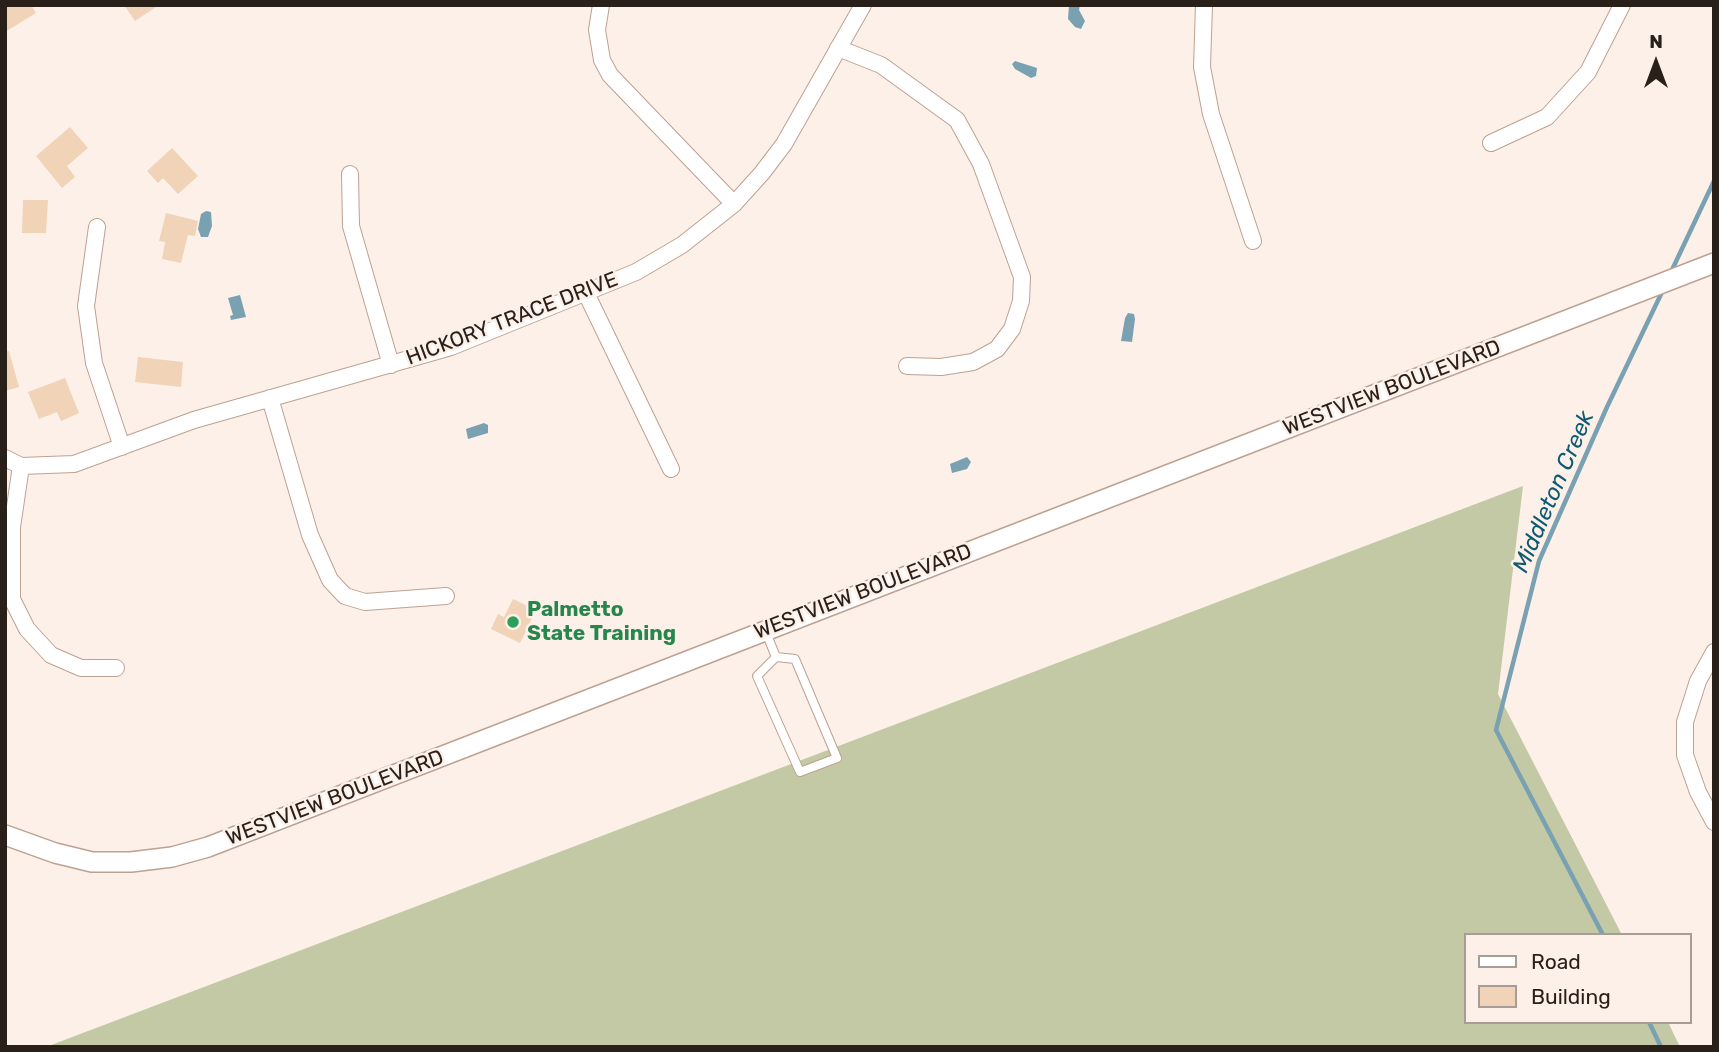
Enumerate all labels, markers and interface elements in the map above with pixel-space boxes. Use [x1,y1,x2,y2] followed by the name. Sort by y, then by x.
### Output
[1621,28,1691,98] north arrow
[1649,30,1663,53] text: N
[403,267,621,371] street label: HICKORY TRACE DRIVE
[1280,335,1504,441] street label: WESTVIEW BOULEVARD
[1508,407,1600,577] water label: Middleton Creek
[751,539,975,645] street label: WESTVIEW BOULEVARD
[527,597,676,647] place label: Palmetto State Training
[505,614,521,630] marker: Palmetto State Training
[223,745,447,851] street label: WESTVIEW BOULEVARD
[1464,933,1691,1024] legend
[1531,949,1581,974] text: Road
[1531,984,1611,1009] text: Building

